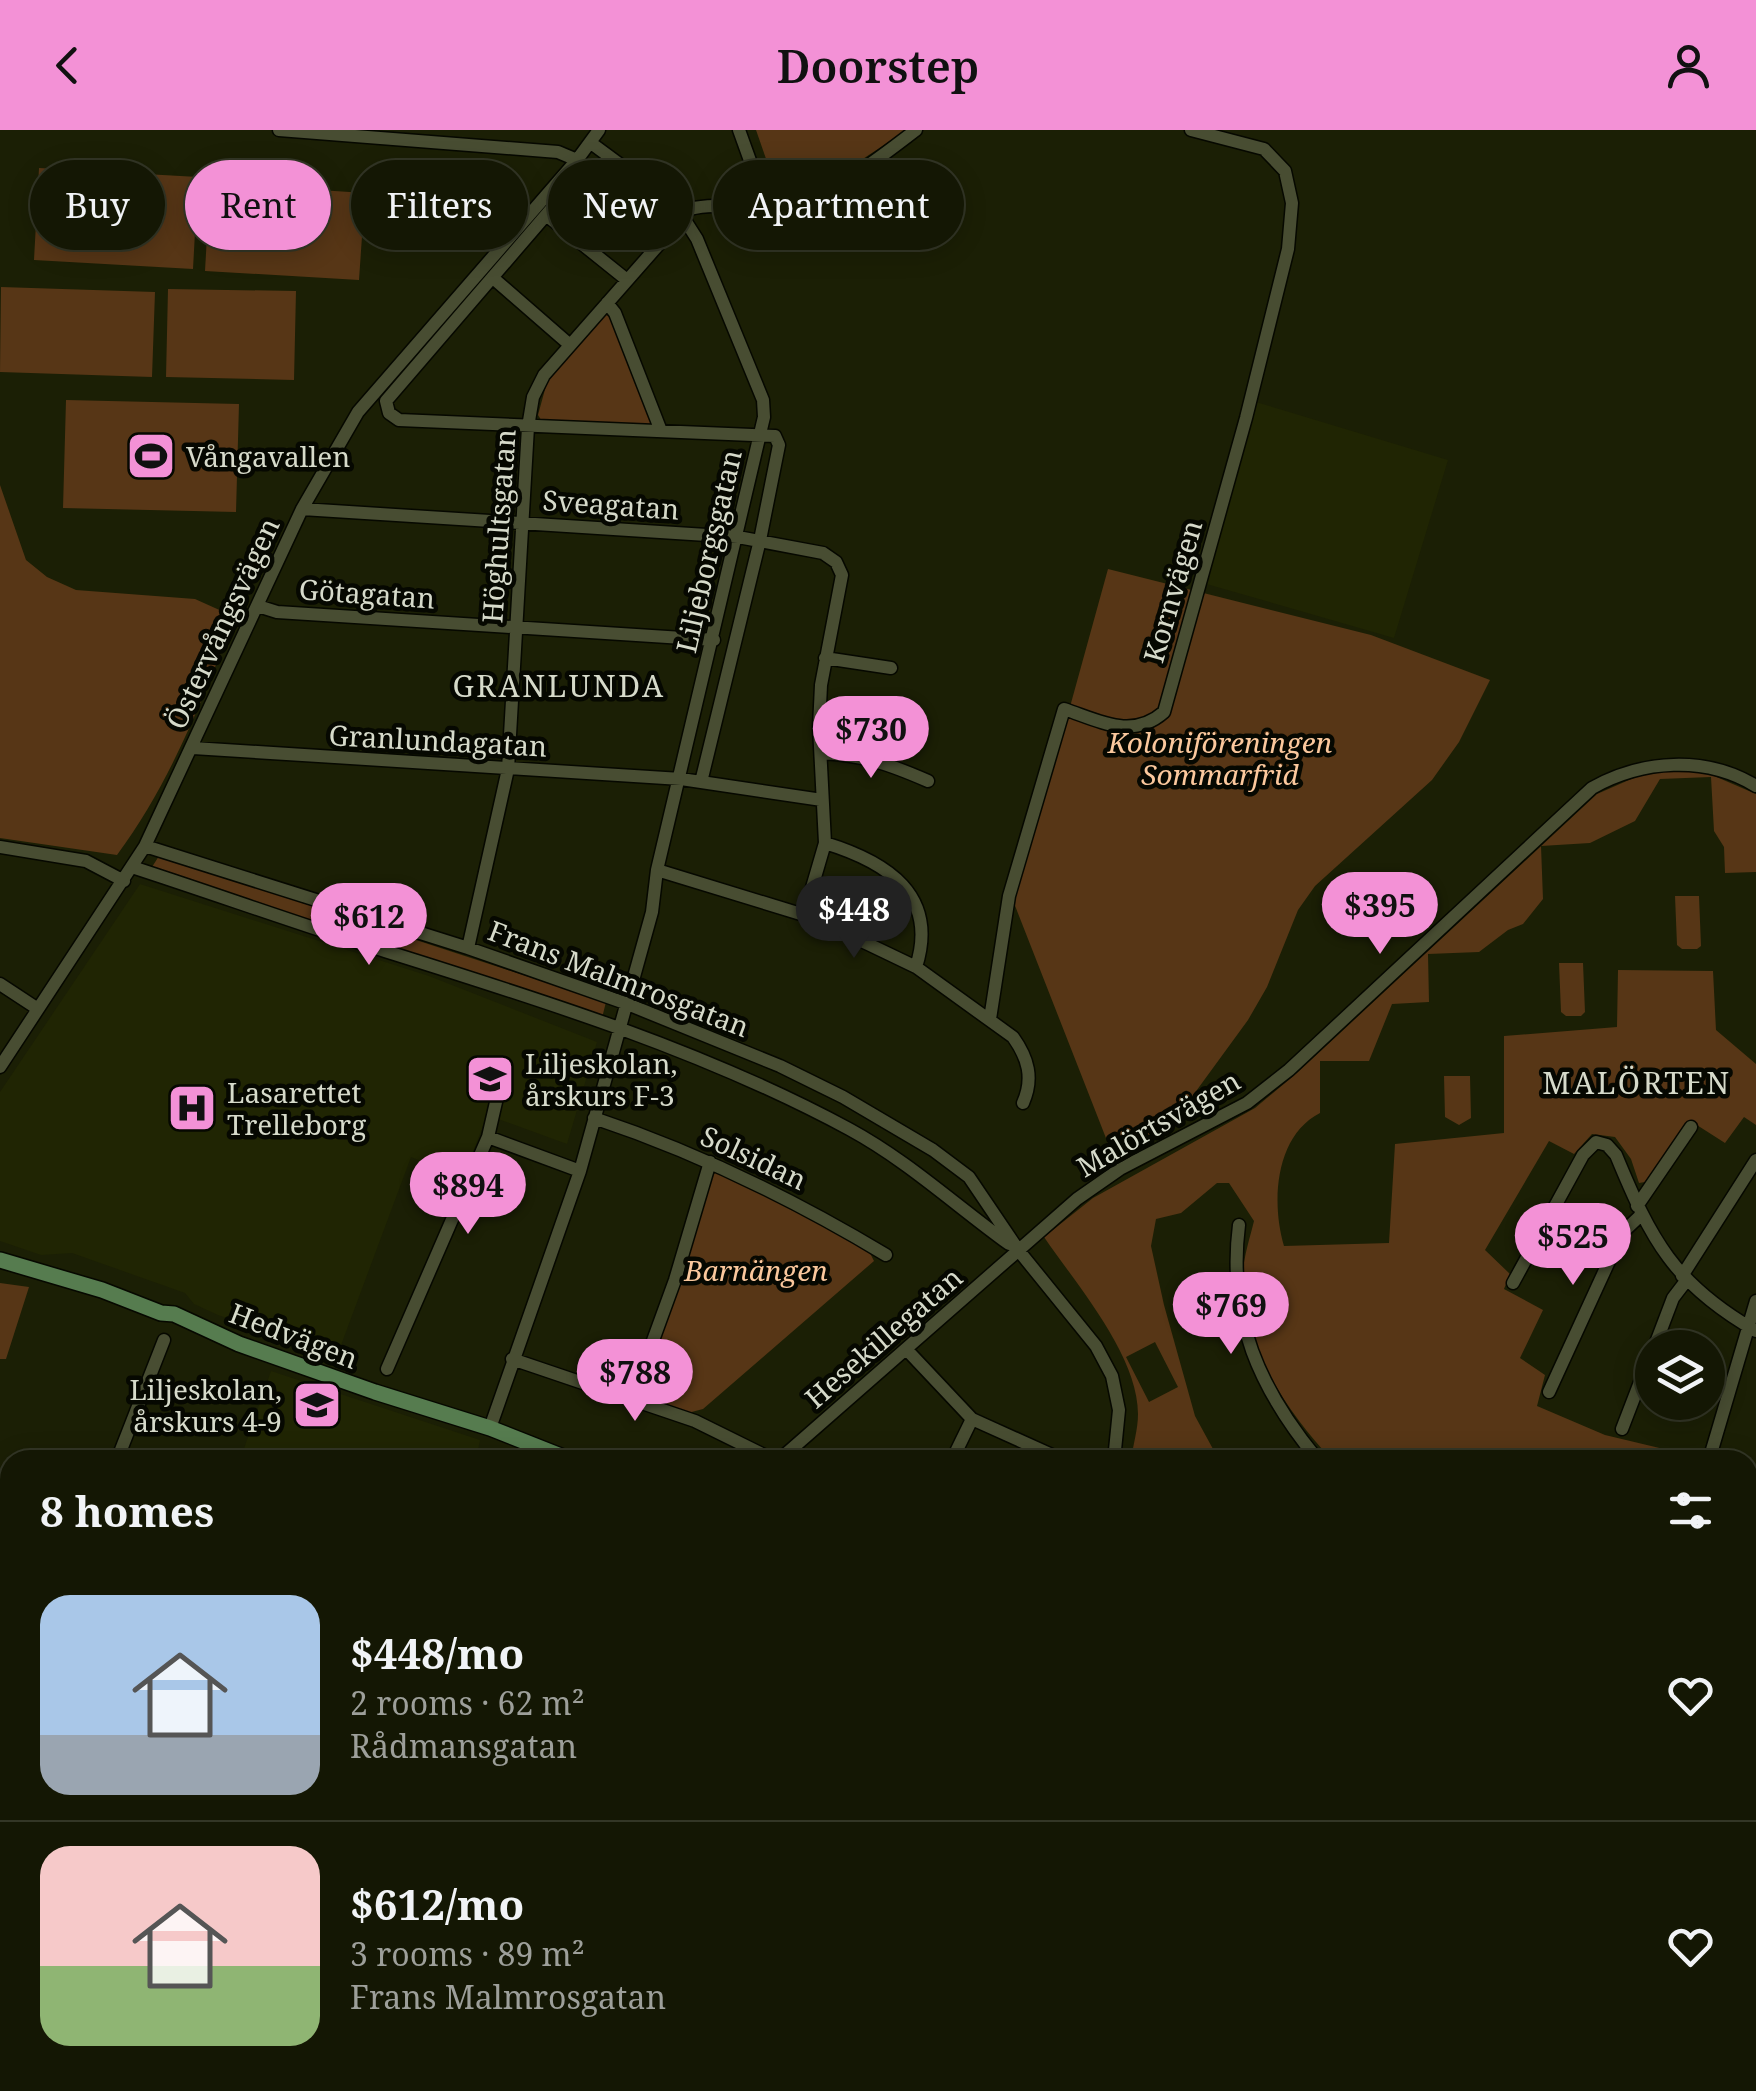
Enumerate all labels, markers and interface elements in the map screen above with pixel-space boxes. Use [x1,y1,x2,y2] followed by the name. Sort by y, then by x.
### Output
[777,35,979,96] text: Doorstep
[40,38,95,93] icon: back
[1661,38,1716,93] icon: person
[30,160,165,250] chip: Buy
[185,160,331,250] chip: Rent
[351,160,528,250] chip: Filters
[548,160,693,250] chip: New
[713,160,964,250] chip: Apartment
[472,428,524,624] street label: Höghultsgatan
[125,430,177,482] sports icon: Vångavallen
[186,437,350,475] place label: Vångavallen
[666,446,750,656] street label: Liljeborgsgatan
[541,480,681,528] street label: Sveagatan
[156,511,288,735] street label: Östervångsvägen
[1134,515,1210,667] street label: Kornvägen
[298,569,436,617] street label: Götagatan
[452,665,666,706] district label: GRANLUNDA
[812,696,930,781] pin: $730
[835,707,907,750] text: $730
[328,715,548,765] street label: Granlundagatan
[1107,723,1332,793] park label: Koloniföreningen Sommarfrid
[1321,872,1439,957] pin: $395
[795,876,913,961] pin: $448
[310,883,428,968] pin: $612
[1344,883,1416,926] text: $395
[818,887,890,930] text: $448
[333,894,405,937] text: $612
[483,911,755,1045] street label: Frans Malmrosgatan
[525,1044,678,1114] place label: Liljeskolan, årskurs F-3
[464,1053,516,1105] school or university icon: Liljeskolan, årskurs F-3
[1069,1061,1247,1185] street label: Malörtsvägen
[1542,1062,1732,1103] district label: MALÖRTEN
[227,1073,366,1143] place label: Lasarettet Trelleborg
[166,1082,218,1134] hospital icon: Lasarettet Trelleborg
[695,1116,813,1198] street label: Solsidan
[409,1152,527,1237] pin: $894
[432,1163,504,1206] text: $894
[1514,1203,1632,1288] pin: $525
[1537,1214,1609,1257] text: $525
[683,1251,828,1289] park label: Barnängen
[796,1258,970,1416] street label: Hesekillegatan
[1172,1272,1290,1357] pin: $769
[1195,1283,1267,1326] text: $769
[224,1293,364,1377] street label: Hedvägen
[1635,1330,1725,1420] map controls
[1635,1330,1725,1420] button: layers
[576,1339,694,1424] pin: $788
[599,1350,671,1393] text: $788
[129,1370,282,1440] place label: Liljeskolan, årskurs 4-9
[291,1379,343,1431] school or university icon: Liljeskolan, årskurs 4-9
[40,1482,214,1539] text: 8 homes
[1663,1483,1718,1538] icon: filters
[350,1624,524,1681] text: $448/mo
[120,1635,240,1755] icon: home
[1663,1668,1718,1723] icon: heart
[350,1681,585,1724] text: 2 rooms · 62 m²
[350,1724,577,1767] text: Rådmansgatan
[350,1875,524,1932] text: $612/mo
[120,1886,240,2006] icon: home
[1663,1919,1718,1974] icon: heart
[350,1932,585,1975] text: 3 rooms · 89 m²
[350,1975,666,2018] text: Frans Malmrosgatan

